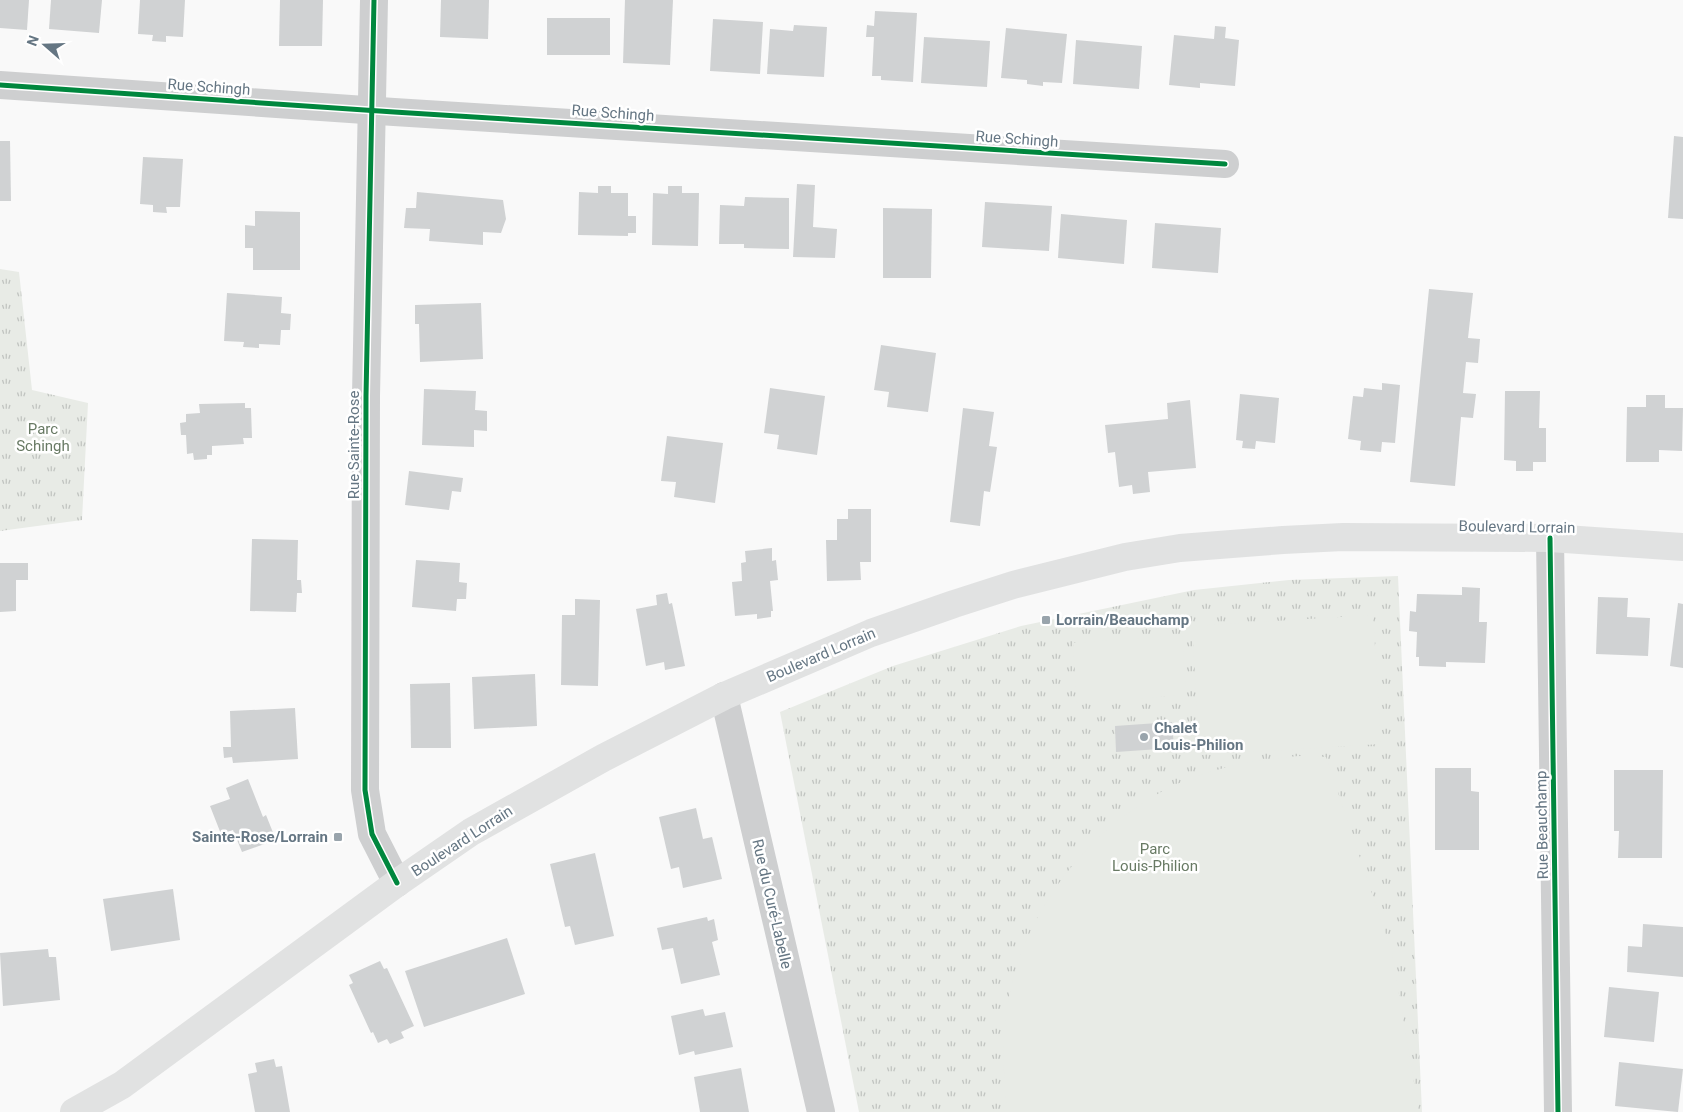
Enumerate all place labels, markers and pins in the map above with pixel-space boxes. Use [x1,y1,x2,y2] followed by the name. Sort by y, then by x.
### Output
[1056,611,1189,629] place label: Lorrain/Beauchamp
[1040,614,1052,626] marker: Lorrain/Beauchamp
[1154,719,1243,754] place label: Chalet Louis-Philion
[1138,731,1150,743] marker: Chalet Louis-Philion
[192,828,328,846] place label: Sainte-Rose/Lorrain
[332,831,344,843] marker: Sainte-Rose/Lorrain

